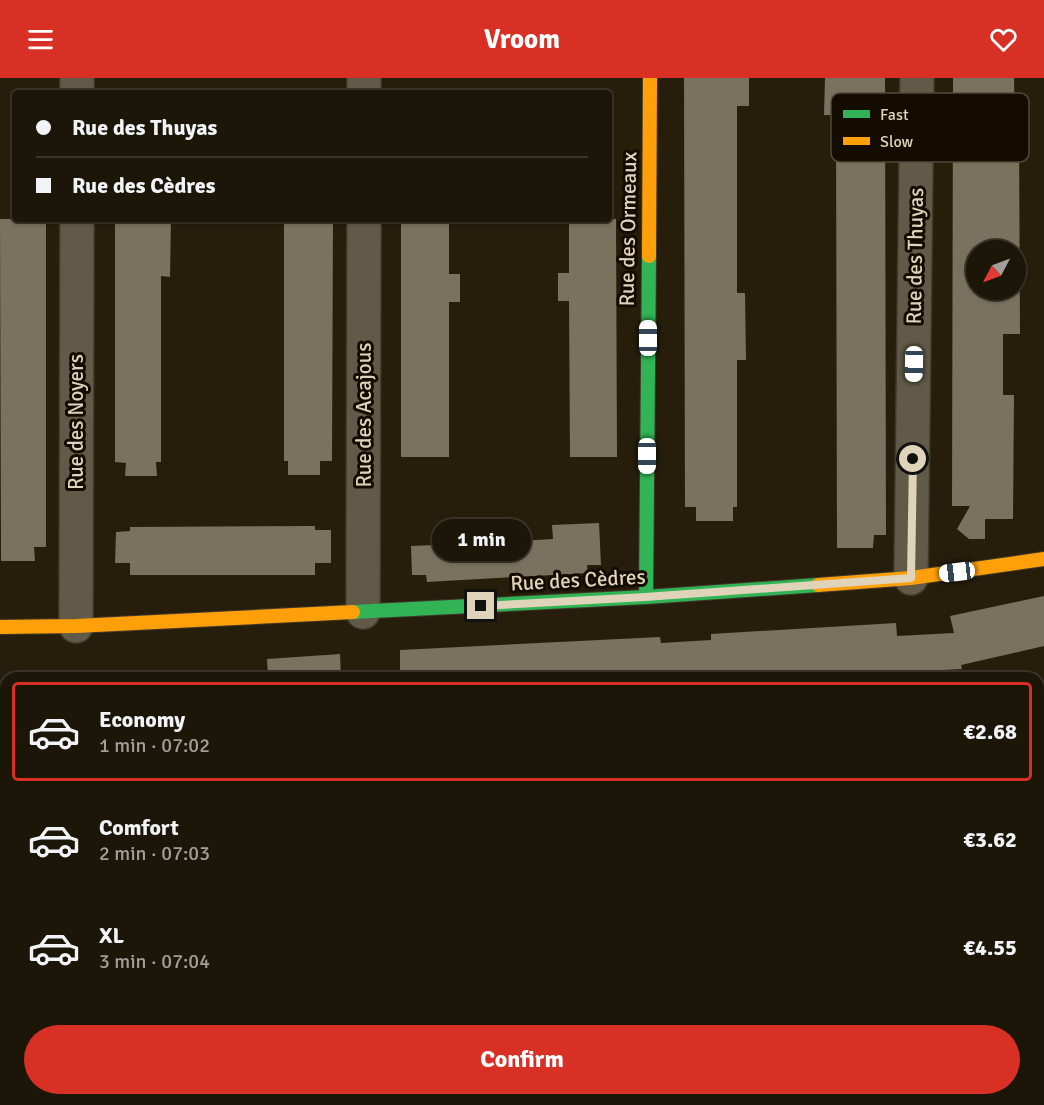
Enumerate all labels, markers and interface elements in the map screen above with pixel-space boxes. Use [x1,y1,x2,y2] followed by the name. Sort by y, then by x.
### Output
[24,23,57,56] icon: menu
[484,23,560,56] text: Vroom
[987,23,1020,56] icon: heart
[831,93,1029,162] legend
[880,105,909,125] text: Fast
[72,114,217,141] text: Rue des Thuyas
[880,132,914,152] text: Slow
[614,151,642,307] street label: Rue des Ormeaux
[72,172,215,199] text: Rue des Cèdres
[901,187,929,325] street label: Rue des Thuyas
[966,240,1026,300] north arrow
[966,240,1026,300] map controls
[639,320,657,356] car
[351,343,377,487] street label: Rue des Acajous
[905,346,923,382] car
[63,354,89,490] street label: Rue des Noyers
[638,438,656,474] car
[899,445,926,472] route start
[432,519,530,561] callout: 1 min
[457,527,506,552] text: 1 min
[938,561,976,583] car
[510,563,646,597] street label: Rue des Cèdres
[467,592,494,619] route end
[27,705,81,759] icon: car
[99,706,185,733] text: Economy
[963,718,1017,745] text: €2.68
[99,733,210,758] text: 1 min · 07:02
[27,813,81,867] icon: car
[99,814,179,841] text: Comfort
[963,826,1017,853] text: €3.62
[99,841,210,866] text: 2 min · 07:03
[27,921,81,975] icon: car
[99,922,124,949] text: XL
[963,934,1017,961] text: €4.55
[99,949,210,974] text: 3 min · 07:04
[24,1025,1020,1094] button: Confirm

